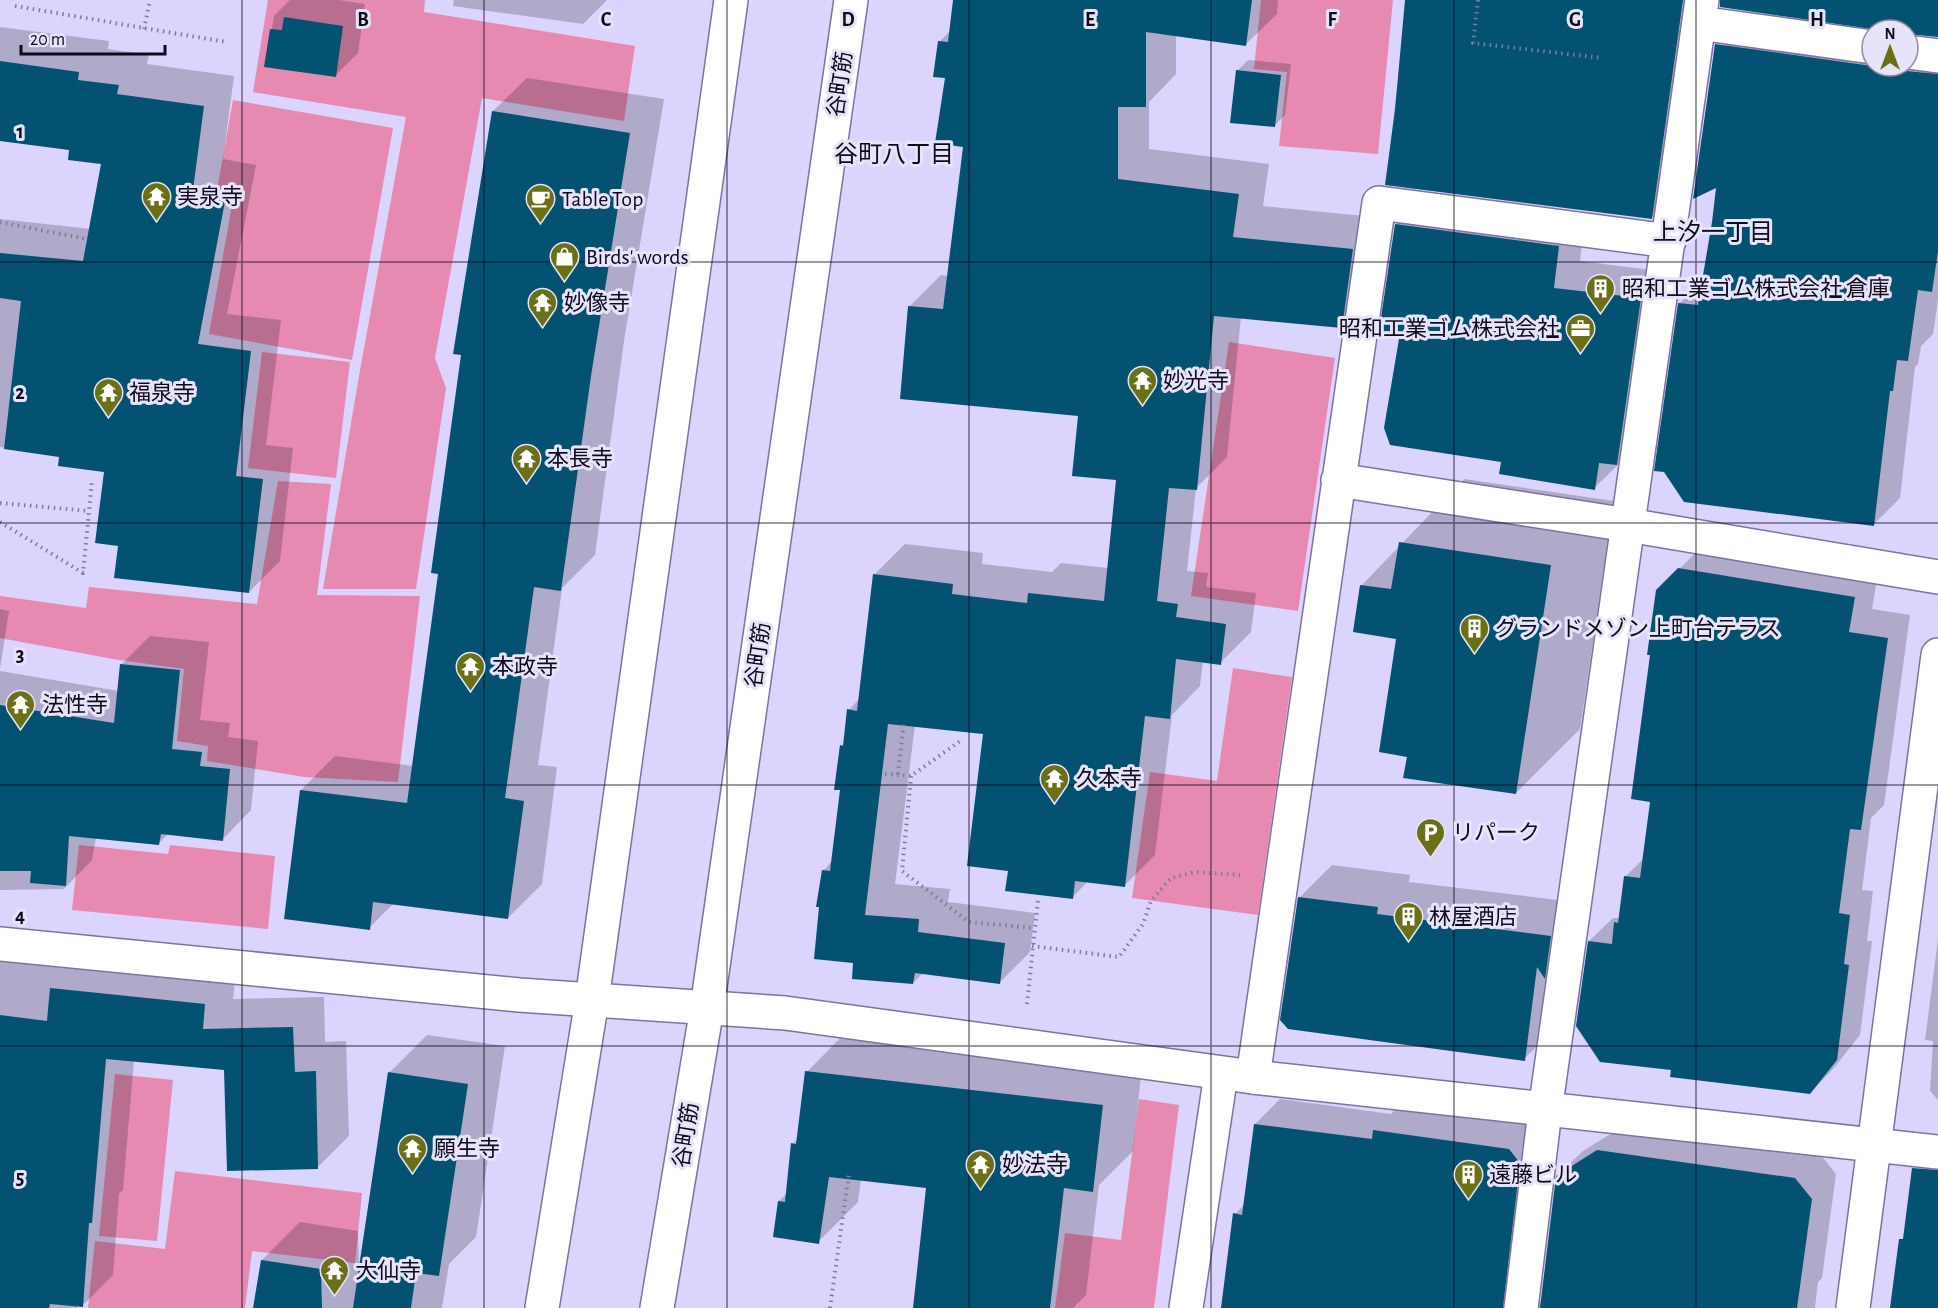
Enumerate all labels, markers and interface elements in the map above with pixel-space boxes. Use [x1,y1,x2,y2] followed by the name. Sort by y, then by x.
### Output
[357,10,369,30] text: B
[601,10,612,30] text: C
[841,10,855,30] text: D
[1085,10,1095,30] text: E
[1327,10,1337,30] text: F
[1569,10,1581,30] text: G
[1810,10,1824,30] text: H
[21,18,165,56] scale bar
[1860,18,1920,78] north arrow
[1884,26,1896,42] text: N
[30,31,65,49] text: 20 m
[824,50,855,118] street label: 谷町筋
[16,122,24,142] text: 1
[834,142,954,167] district label: 谷町八丁目
[140,180,172,222] temple icon: 実泉寺
[525,182,557,224] cafe icon: Table Top
[177,185,243,208] place label: 実泉寺
[562,188,643,210] place label: Table Top
[1653,219,1773,245] district label: 上汐一丁目
[549,240,581,282] shop icon: Birds' words
[586,246,689,268] place label: Birds' words
[1585,272,1617,314] building icon: 昭和工業ゴム株式会社 倉庫
[1622,277,1890,300] place label: 昭和工業ゴム株式会社 倉庫
[527,286,559,328] temple icon: 妙像寺
[564,291,630,314] place label: 妙像寺
[1564,312,1596,354] office icon: 昭和工業ゴム株式会社
[1339,317,1559,340] place label: 昭和工業ゴム株式会社
[1126,364,1158,406] temple icon: 妙光寺
[1163,369,1229,392] place label: 妙光寺
[92,376,124,418] temple icon: 福泉寺
[129,381,195,404] place label: 福泉寺
[15,383,25,403] text: 2
[510,442,542,484] temple icon: 本長寺
[547,447,613,470] place label: 本長寺
[1458,612,1490,654] building icon: グランドメゾン上町台テラス
[1495,617,1781,640] place label: グランドメゾン上町台テラス
[742,621,773,689] street label: 谷町筋
[16,645,24,665] text: 3
[455,650,487,692] temple icon: 本政寺
[492,655,558,678] place label: 本政寺
[5,688,37,730] temple icon: 法性寺
[42,693,108,716] place label: 法性寺
[1039,762,1071,804] temple icon: 久本寺
[1076,767,1142,790] place label: 久本寺
[1415,816,1447,858] parking icon: リパーク
[1452,822,1540,844] place label: リパーク
[1392,900,1424,942] building icon: 林屋酒店
[1429,905,1517,928] place label: 林屋酒店
[15,906,25,926] text: 4
[669,1101,702,1169] street label: 谷町筋
[397,1132,429,1174] temple icon: 願生寺
[434,1137,500,1160] place label: 願生寺
[965,1148,997,1190] temple icon: 妙法寺
[1002,1153,1068,1176] place label: 妙法寺
[1452,1158,1484,1200] building icon: 遠藤ビル
[1489,1163,1577,1186] place label: 遠藤ビル
[16,1168,24,1188] text: 5
[318,1254,350,1296] temple icon: 大仙寺
[355,1259,421,1282] place label: 大仙寺

